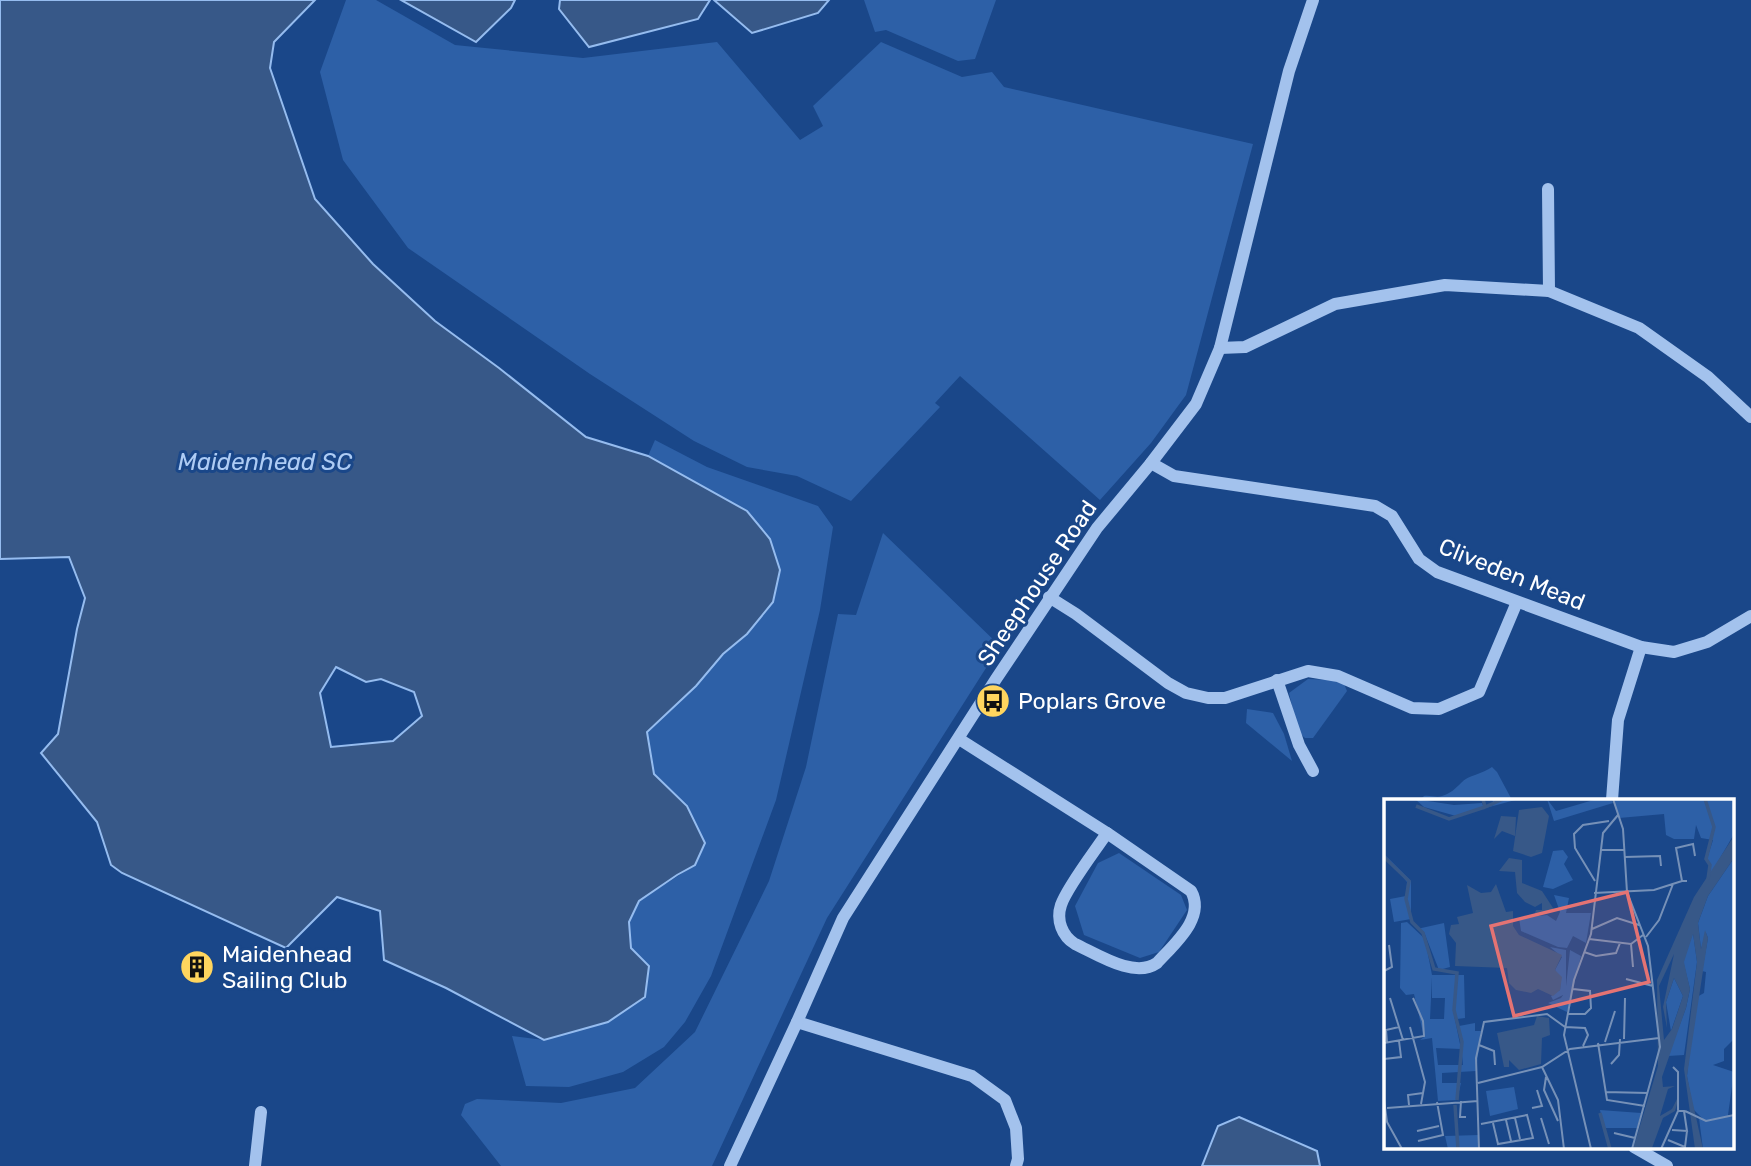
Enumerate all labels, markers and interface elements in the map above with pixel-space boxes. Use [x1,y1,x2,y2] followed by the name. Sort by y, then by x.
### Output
[178,448,353,476] water label: Maidenhead SC
[971,495,1103,671] street label: Sheephouse Road
[1435,532,1589,616] street label: Cliveden Mead
[974,682,1012,720] bus stop icon: Poplars Grove
[1018,687,1166,715] place label: Poplars Grove
[1384,799,1734,1148] inset map
[222,940,352,994] place label: Maidenhead Sailing Club
[178,948,216,986] building icon: Maidenhead Sailing Club

